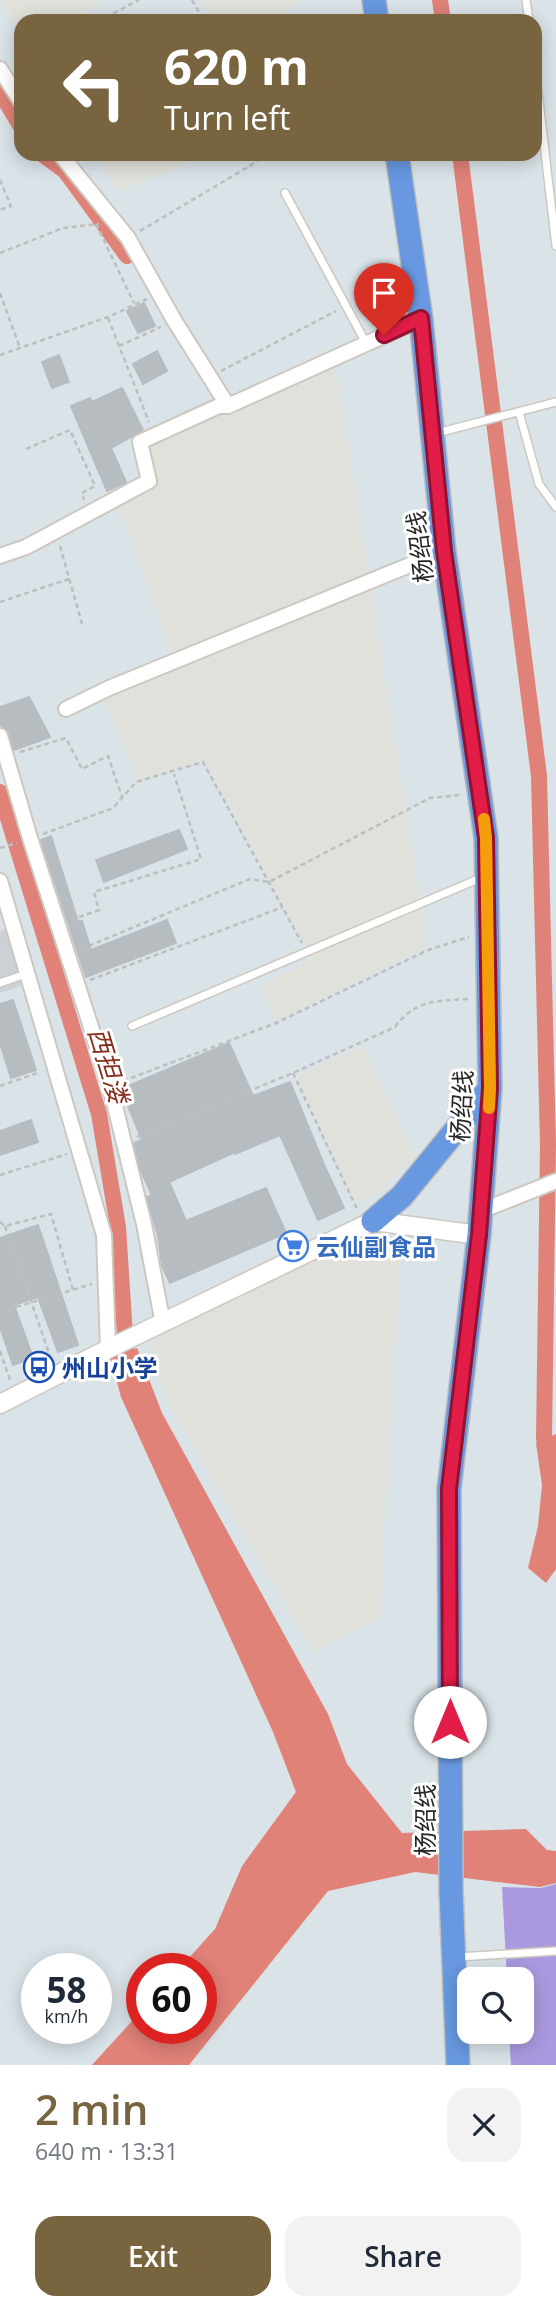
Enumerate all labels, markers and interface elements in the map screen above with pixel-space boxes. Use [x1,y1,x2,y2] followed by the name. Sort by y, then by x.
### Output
[164,33,309,99] text: 620 m
[49,42,140,133] icon: left
[164,96,290,139] text: Turn left
[354,263,414,335] pin
[365,274,403,312] icon: arrive
[398,509,440,585] street label: 杨绍线
[80,1022,138,1110] water label: 西担溇
[443,1069,479,1143] street label: 杨绍线
[276,1229,310,1263] supermarket icon: 云仙副食品
[316,1230,436,1263] place label: 云仙副食品
[22,1350,56,1384] bus stop icon: 州山小学
[62,1351,158,1384] place label: 州山小学
[413,1685,487,1759] position arrow
[408,1784,441,1856] street label: 杨绍线
[126,1953,217,2044] speed limit sign: 60
[46,1966,87,2013] text: 58
[457,1967,534,2044] map controls
[457,1967,534,2044] button: search
[45,2004,88,2028] text: km/h
[35,2080,148,2137] text: 2 min
[447,2088,521,2162] button: close
[35,2135,178,2167] text: 640 m · 13:31
[35,2216,271,2296] button: Exit
[285,2216,521,2296] button: Share

